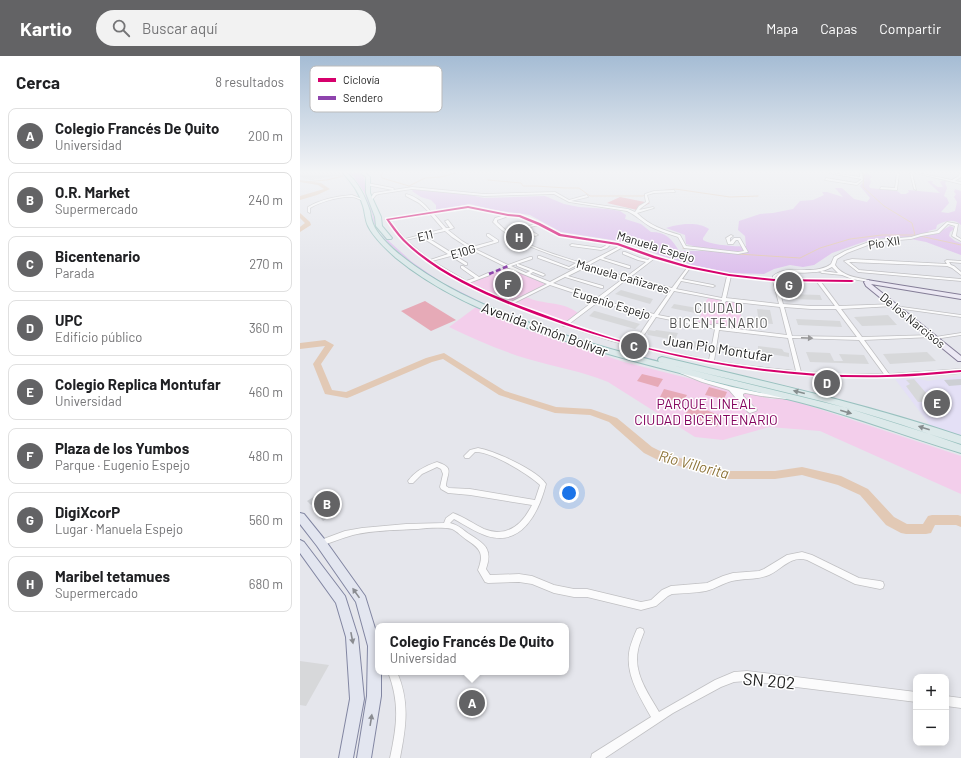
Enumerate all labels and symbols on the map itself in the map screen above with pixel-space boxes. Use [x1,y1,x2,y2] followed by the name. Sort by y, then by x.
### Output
[310,66,442,112] legend
[343,73,380,86] text: Ciclovía
[343,91,383,104] text: Sendero
[506,222,532,252] pin: H
[416,226,434,244] street label: E11
[615,228,697,264] street label: Manuela Espejo
[867,233,901,251] street label: Pío XII
[449,241,477,261] street label: E10G
[575,256,671,296] street label: Manuela Cañizares
[495,269,521,299] pin: F
[776,270,802,300] pin: G
[571,285,653,321] street label: Eugenio Espejo
[878,290,949,351] street label: De los Narcisos
[480,298,610,360] street label: Avenida Simón Bolívar
[669,300,769,331] district label: CIUDAD BICENTENARIO
[621,331,647,361] pin: C
[662,331,774,365] street label: Juan Pio Montufar
[801,334,813,341] one-way arrow
[814,368,840,398] pin: D
[793,388,805,394] one-way arrow
[924,388,950,418] pin: E
[634,395,778,428] park label: PARQUE LINEAL CIUDAD BICENTENARIO
[840,409,852,415] one-way arrow
[918,425,930,431] one-way arrow
[657,446,731,482] water label: Río Villorita
[559,483,579,503] your location
[314,489,340,519] pin: B
[352,588,360,598] one-way arrow
[349,632,355,645] one-way arrow
[742,668,796,692] street label: SN 202
[459,688,485,718] pin: A
[368,714,374,726] one-way arrow

